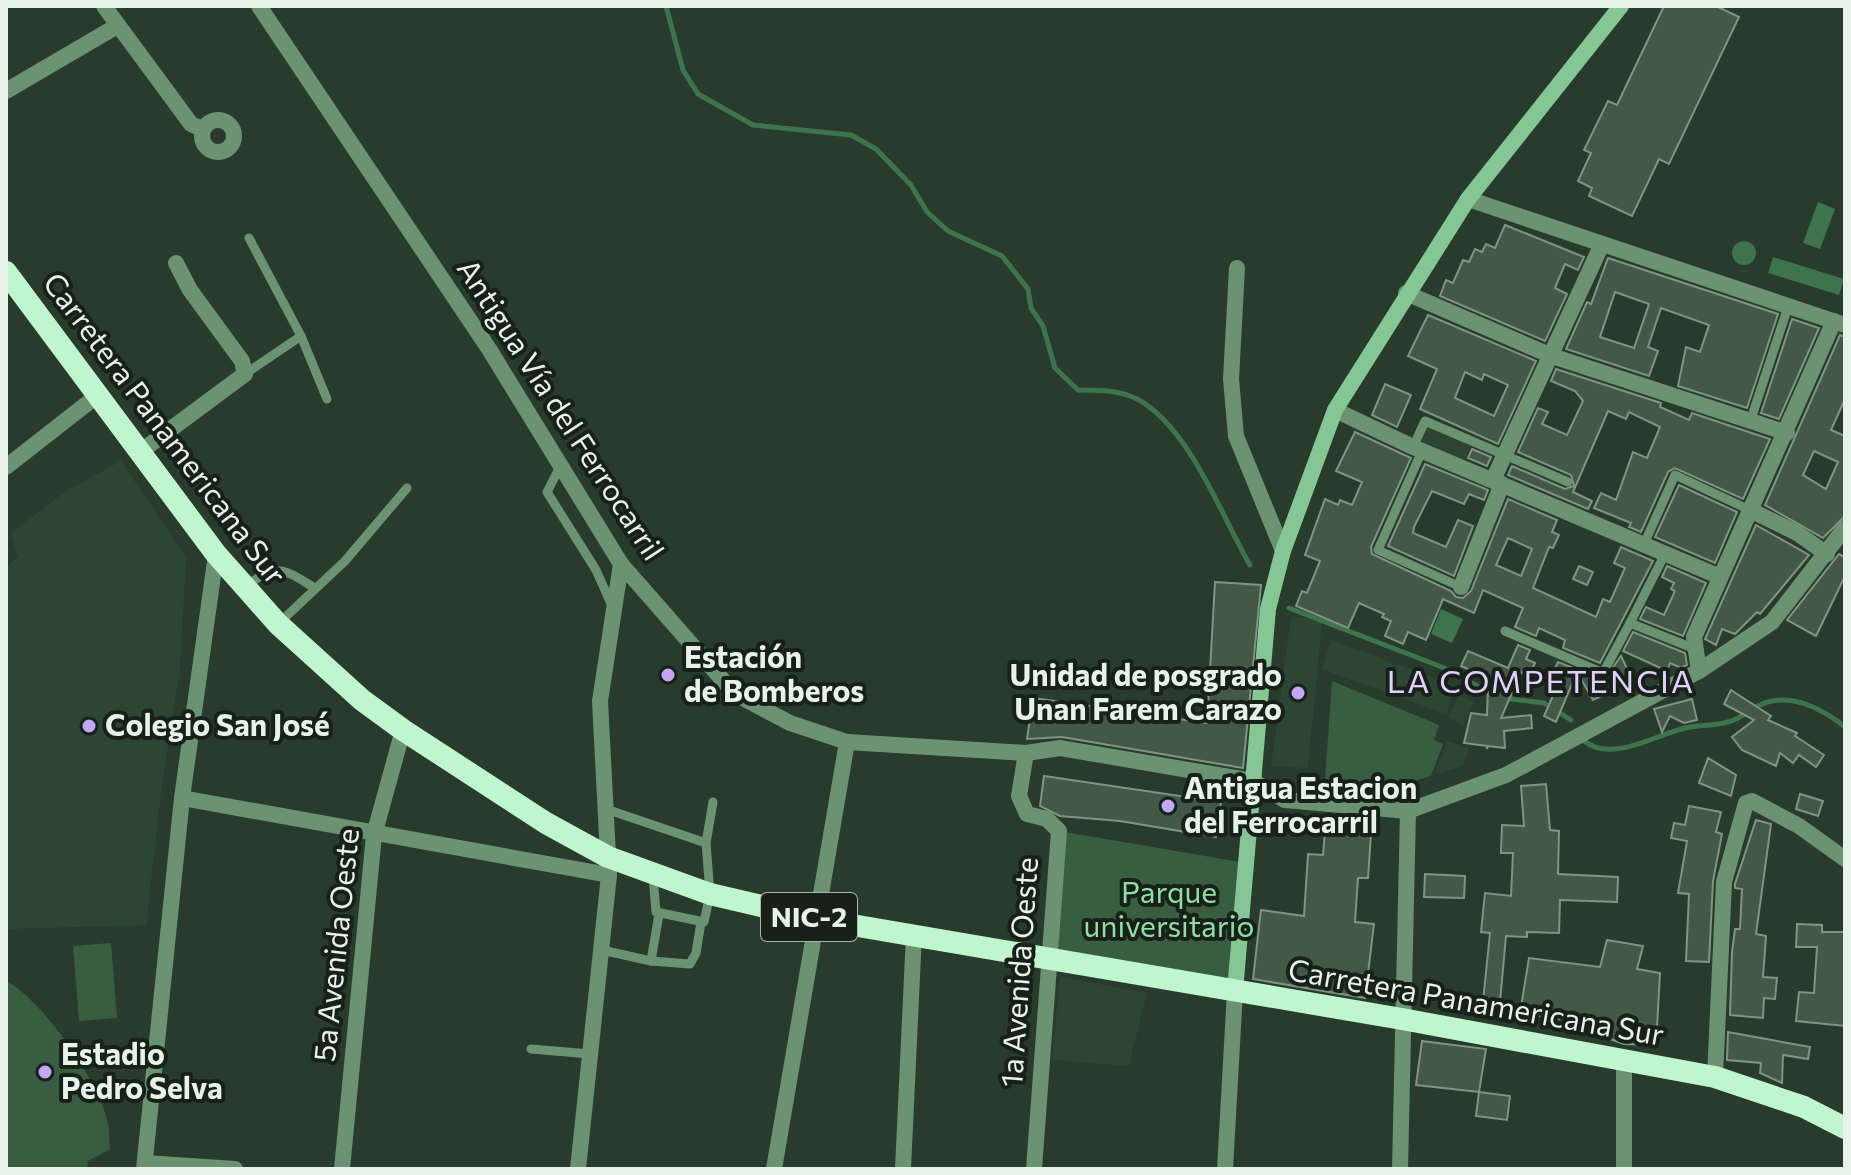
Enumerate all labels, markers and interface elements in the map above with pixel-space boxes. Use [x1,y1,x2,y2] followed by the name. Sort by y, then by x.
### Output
[451,251,673,566] street label: Antigua Vía del Ferrocarril
[37,264,295,591] street label: Carretera Panamericana Sur
[684,637,864,708] place label: Estación de Bomberos
[1010,655,1282,726] place label: Unidad de posgrado Unan Farem Carazo
[1387,660,1695,700] district label: LA COMPETENCIA
[659,666,677,684] marker: Estación de Bomberos
[1289,684,1307,702] marker: Unidad de posgrado Unan Farem Carazo
[105,705,330,742] place label: Colegio San José
[80,717,98,735] marker: Colegio San José
[1184,768,1417,839] place label: Antigua Estacion del Ferrocarril
[1159,797,1177,815] marker: Antigua Estacion del Ferrocarril
[304,826,365,1063] street label: 5a Avenida Oeste
[991,856,1044,1088] street label: 1a Avenida Oeste
[1084,872,1254,943] park label: Parque universitario
[761,893,857,941] road number: NIC-2
[1286,949,1667,1052] street label: Carretera Panamericana Sur
[61,1034,223,1105] place label: Estadio Pedro Selva
[36,1063,54,1081] marker: Estadio Pedro Selva

